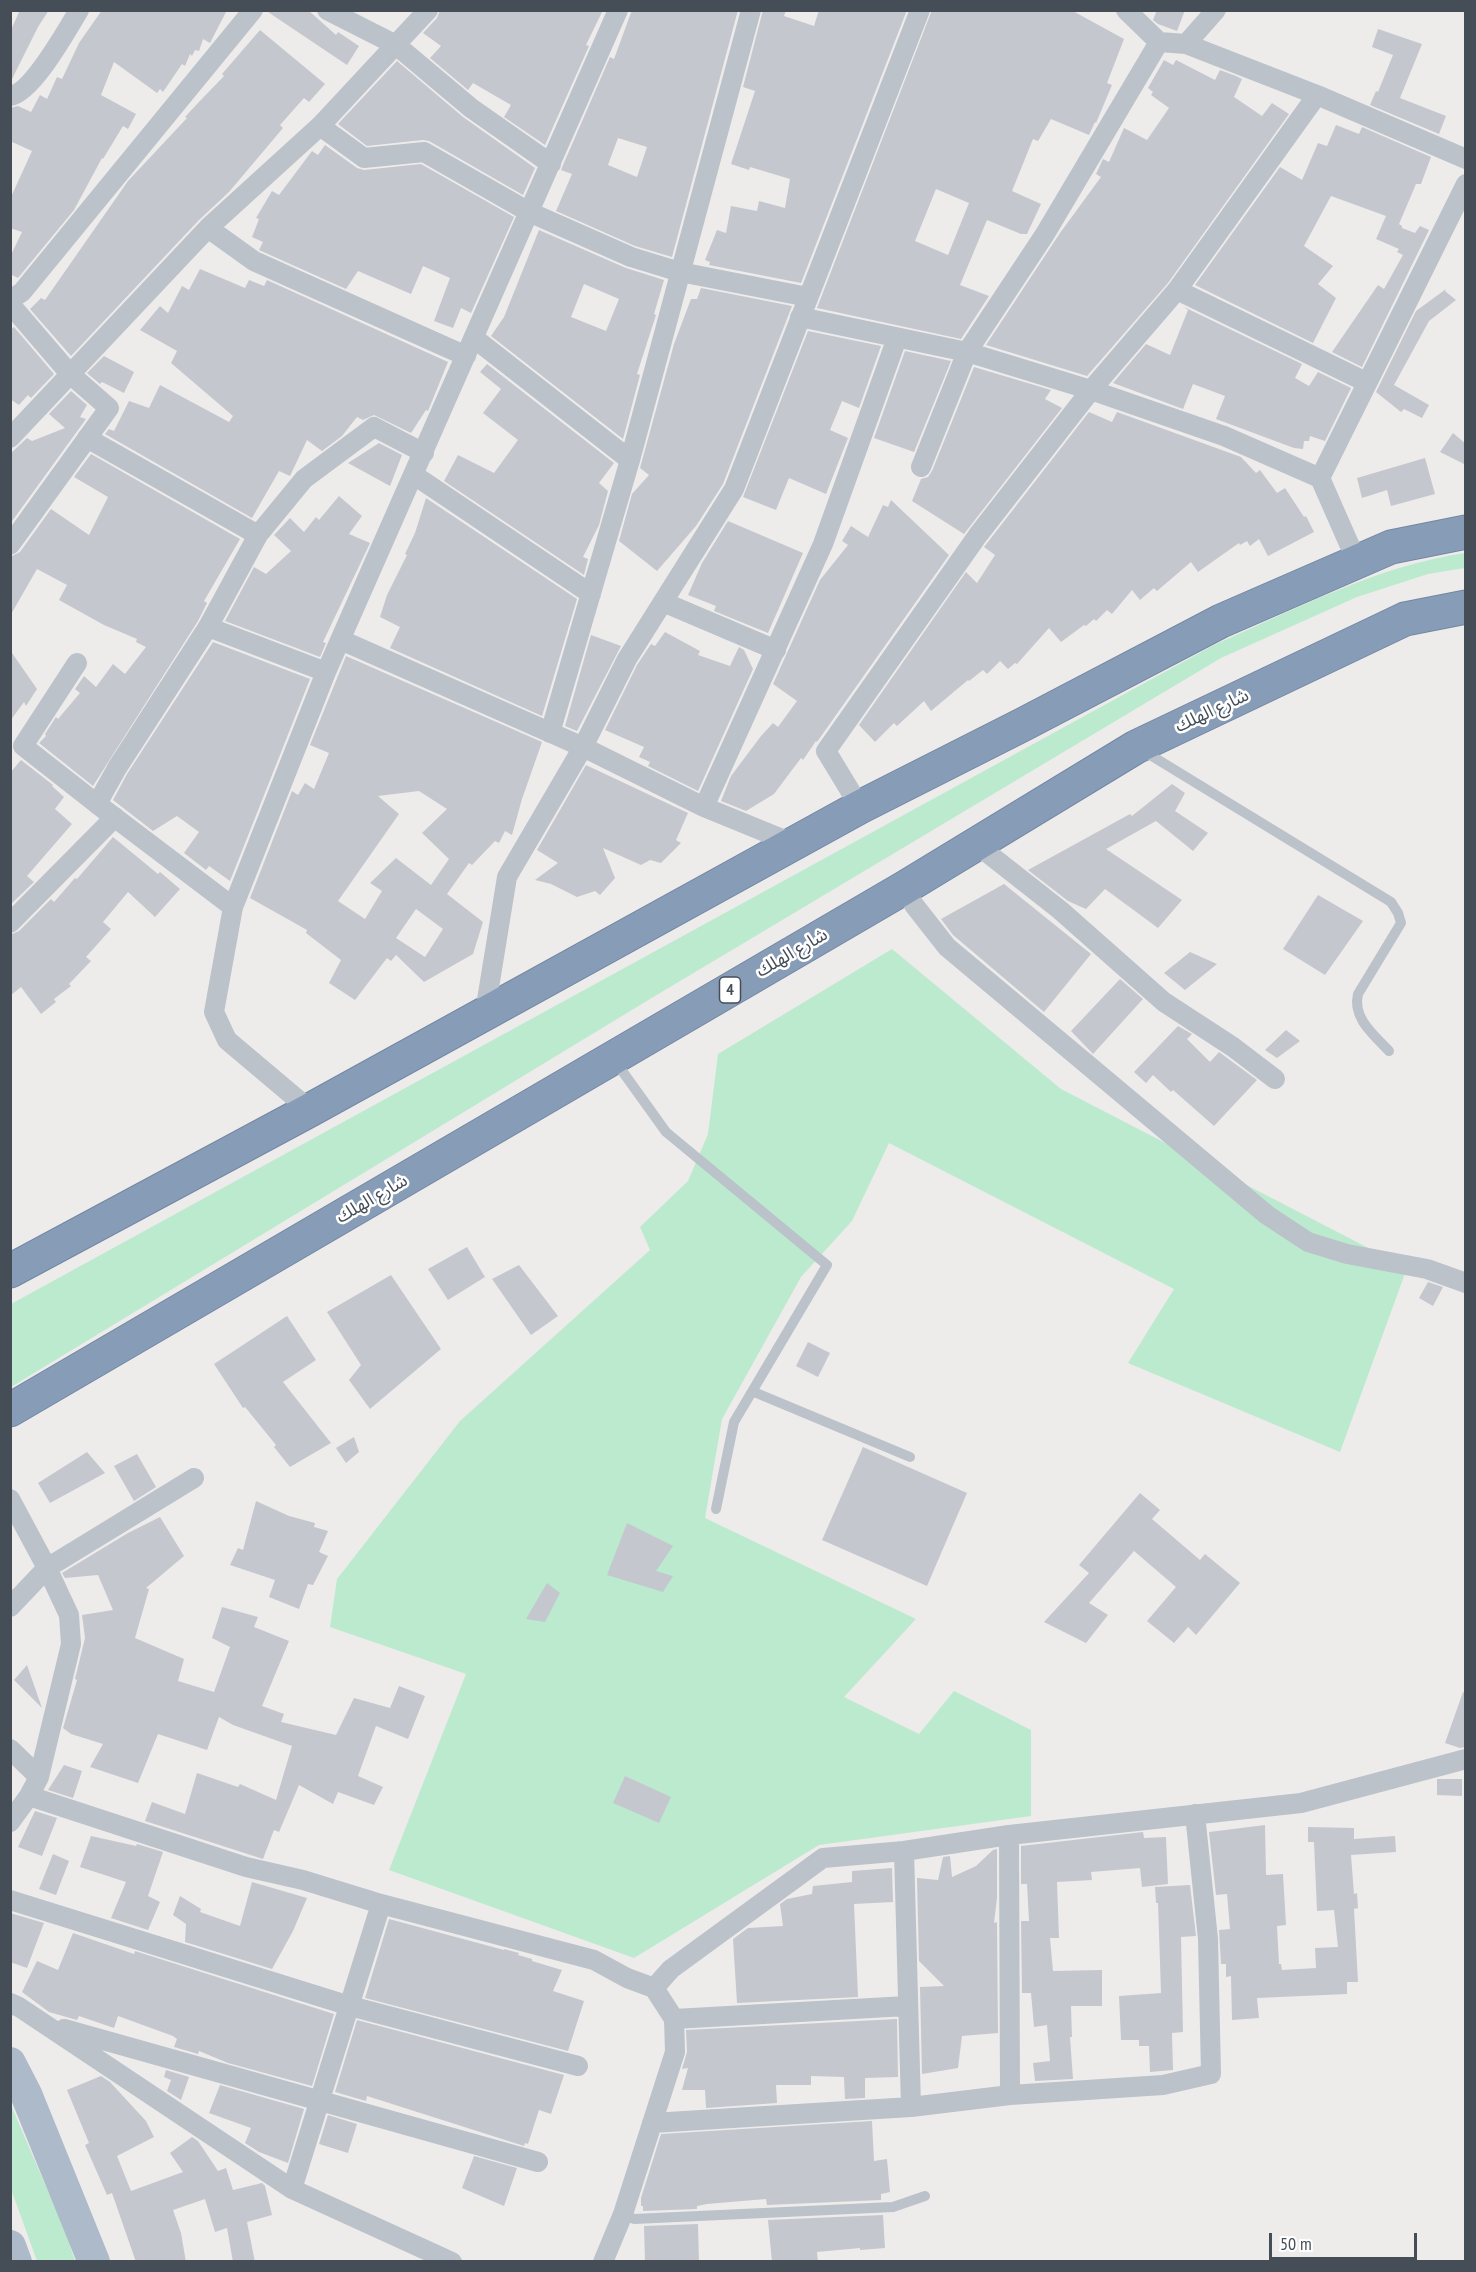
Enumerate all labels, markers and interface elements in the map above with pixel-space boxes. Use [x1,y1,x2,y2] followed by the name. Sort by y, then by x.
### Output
[1172,685,1252,737] street label: شارع الهلك
[752,924,832,982] street label: شارع الهلك
[720,977,740,1003] road number: 4
[332,1170,412,1228] street label: شارع الهلك
[1272,2221,1420,2259] scale bar
[1280,2232,1312,2255] text: 50 m

